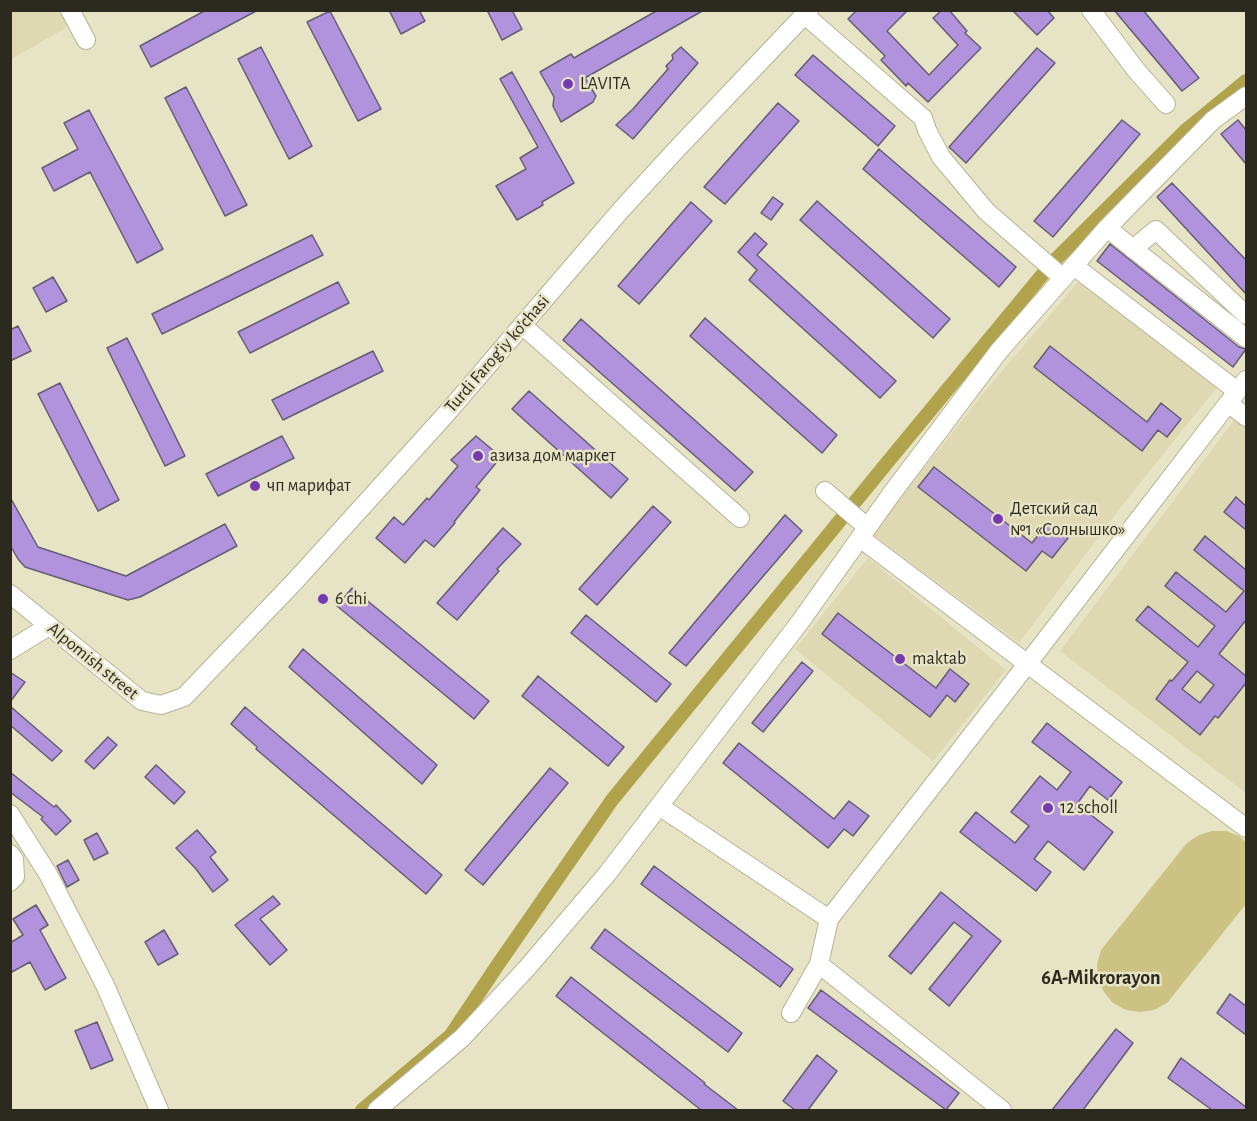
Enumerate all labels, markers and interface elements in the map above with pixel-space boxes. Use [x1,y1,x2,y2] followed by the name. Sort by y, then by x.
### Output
[580,73,630,95] place label: LAVITA
[561,77,575,91] marker: LAVITA
[440,291,554,417] street label: Turdi Farog'iy ko'chasi
[490,445,616,467] place label: азиза дом маркет
[471,449,485,463] marker: азиза дом маркет
[267,475,351,497] place label: чп марифат
[248,479,262,493] marker: чп марифат
[1010,498,1125,540] place label: Детский сад №1 «Солнышко»
[991,512,1005,526] marker: Детский сад №1 «Солнышко»
[335,588,367,610] place label: 6 chi
[316,592,330,606] marker: 6 chi
[43,618,143,704] street label: Alpomish street
[912,648,966,670] place label: maktab
[893,652,907,666] marker: maktab
[1060,797,1118,819] place label: 12 scholl
[1041,801,1055,815] marker: 12 scholl
[1041,966,1161,990] district label: 6A-Mikrorayon

